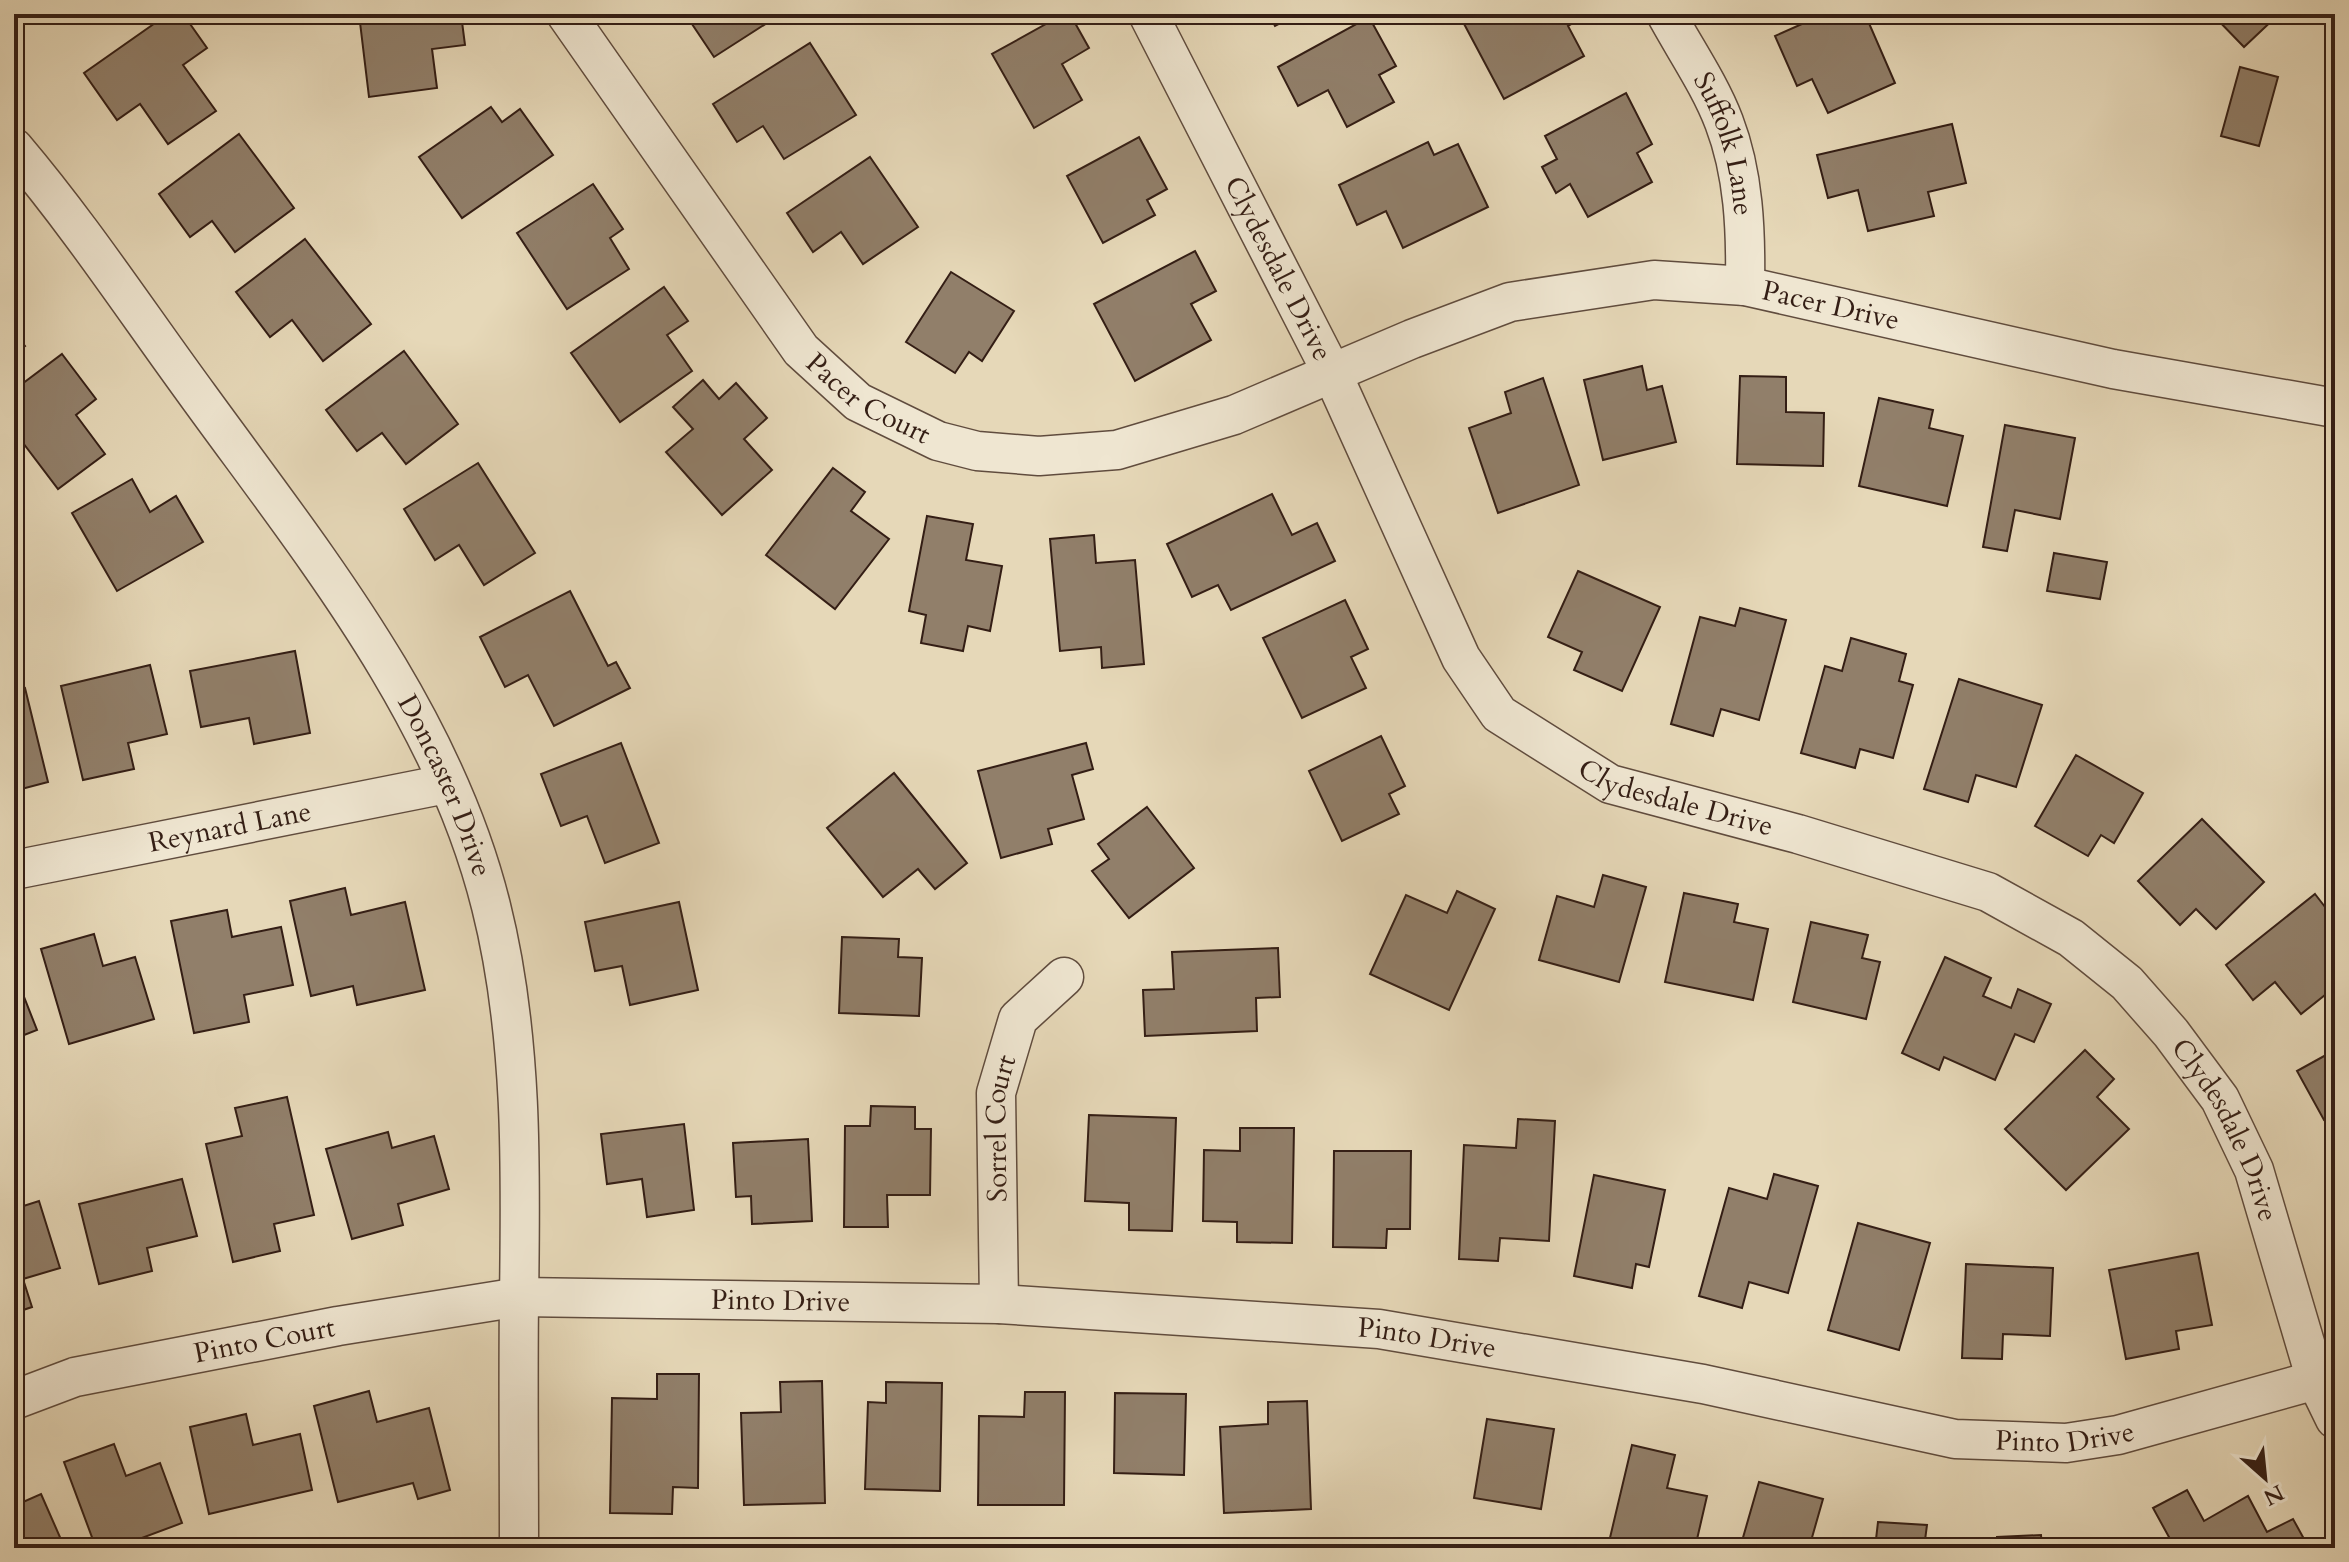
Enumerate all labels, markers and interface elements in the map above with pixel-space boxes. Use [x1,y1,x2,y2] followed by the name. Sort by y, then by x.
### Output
[1684,65,1762,217] street label: Suffolk Lane
[1215,170,1342,367] street label: Clydesdale Drive
[1758,271,1903,339] street label: Pacer Drive
[797,344,937,453] street label: Pacer Court
[388,688,501,881] street label: Doncaster Drive
[1571,750,1777,846] street label: Clydesdale Drive
[145,792,315,862] street label: Reynard Lane
[2162,1031,2287,1226] street label: Clydesdale Drive
[977,1050,1025,1202] street label: Sorrel Court
[710,1281,851,1321] street label: Pinto Drive
[191,1308,338,1373] street label: Pinto Court
[1357,1309,1499,1368] street label: Pinto Drive
[1995,1412,2139,1462] street label: Pinto Drive
[2225,1438,2305,1518] north arrow
[2258,1477,2289,1513] text: N

